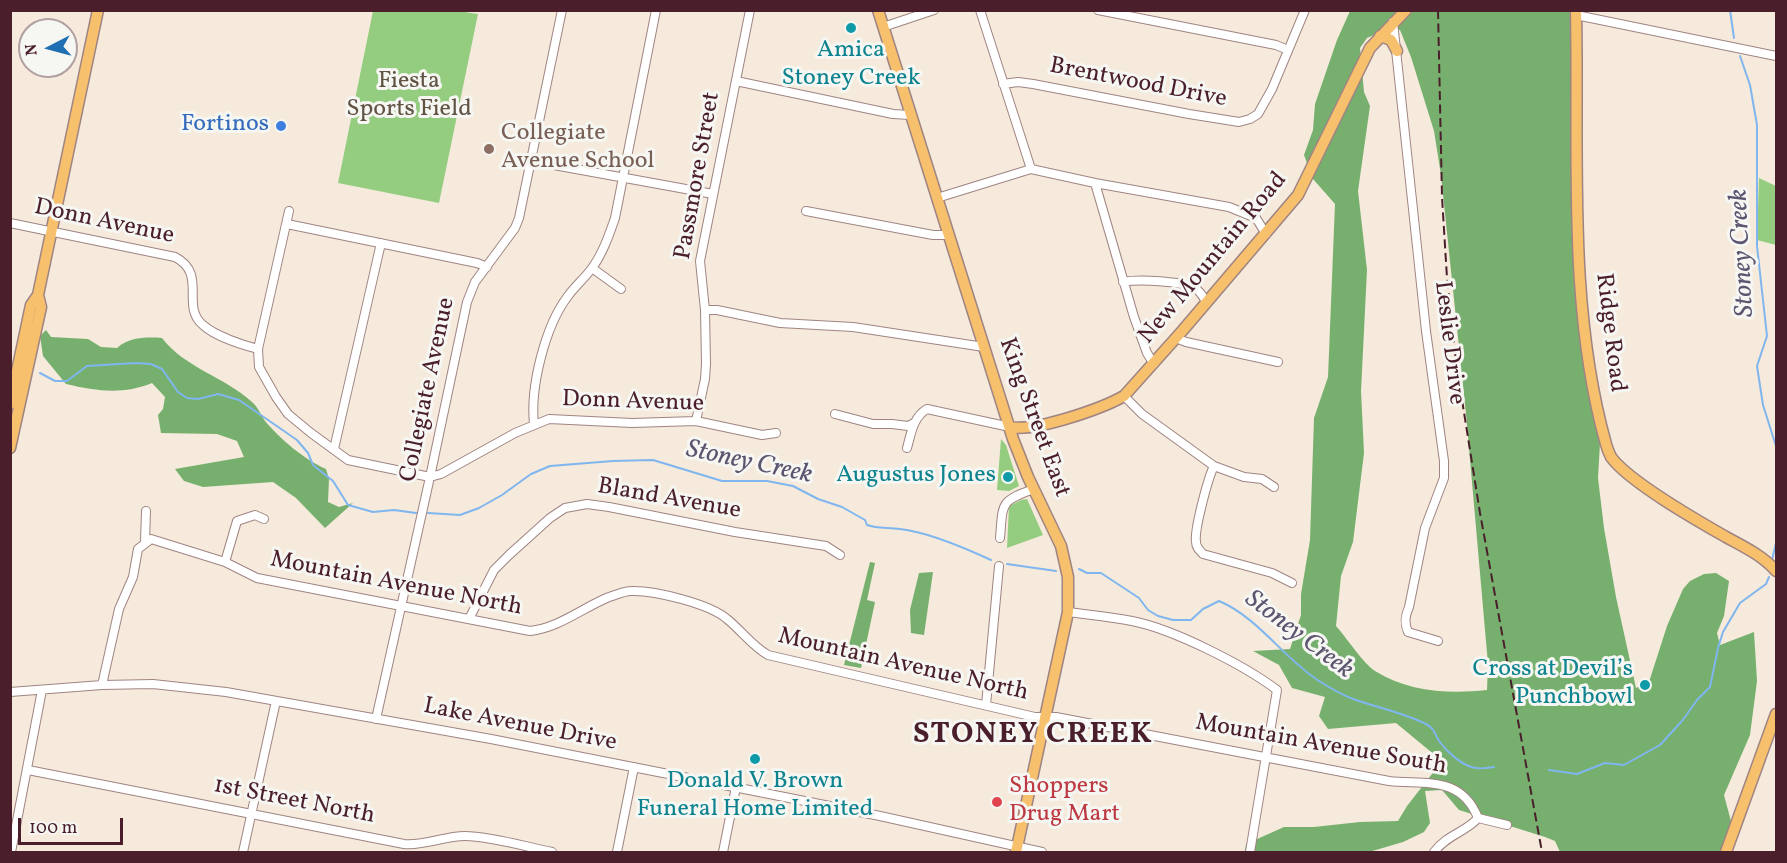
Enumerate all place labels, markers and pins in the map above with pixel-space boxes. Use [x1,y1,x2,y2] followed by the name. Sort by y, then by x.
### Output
[844,21,858,35] marker: Amica Stoney Creek
[781,38,921,94] place label: Amica Stoney Creek
[181,112,269,140] place label: Fortinos
[274,119,288,133] marker: Fortinos
[501,121,654,177] place label: Collegiate Avenue School
[482,142,496,156] marker: Collegiate Avenue School
[836,463,996,491] place label: Augustus Jones
[1001,470,1015,484] marker: Augustus Jones
[1473,657,1633,713] place label: Cross at Devil’s Punchbowl
[1638,678,1652,692] marker: Cross at Devil’s Punchbowl
[748,752,762,766] marker: Donald V. Brown Funeral Home Limited
[637,769,873,825] place label: Donald V. Brown Funeral Home Limited
[1009,774,1120,830] place label: Shoppers Drug Mart
[990,795,1004,809] marker: Shoppers Drug Mart

